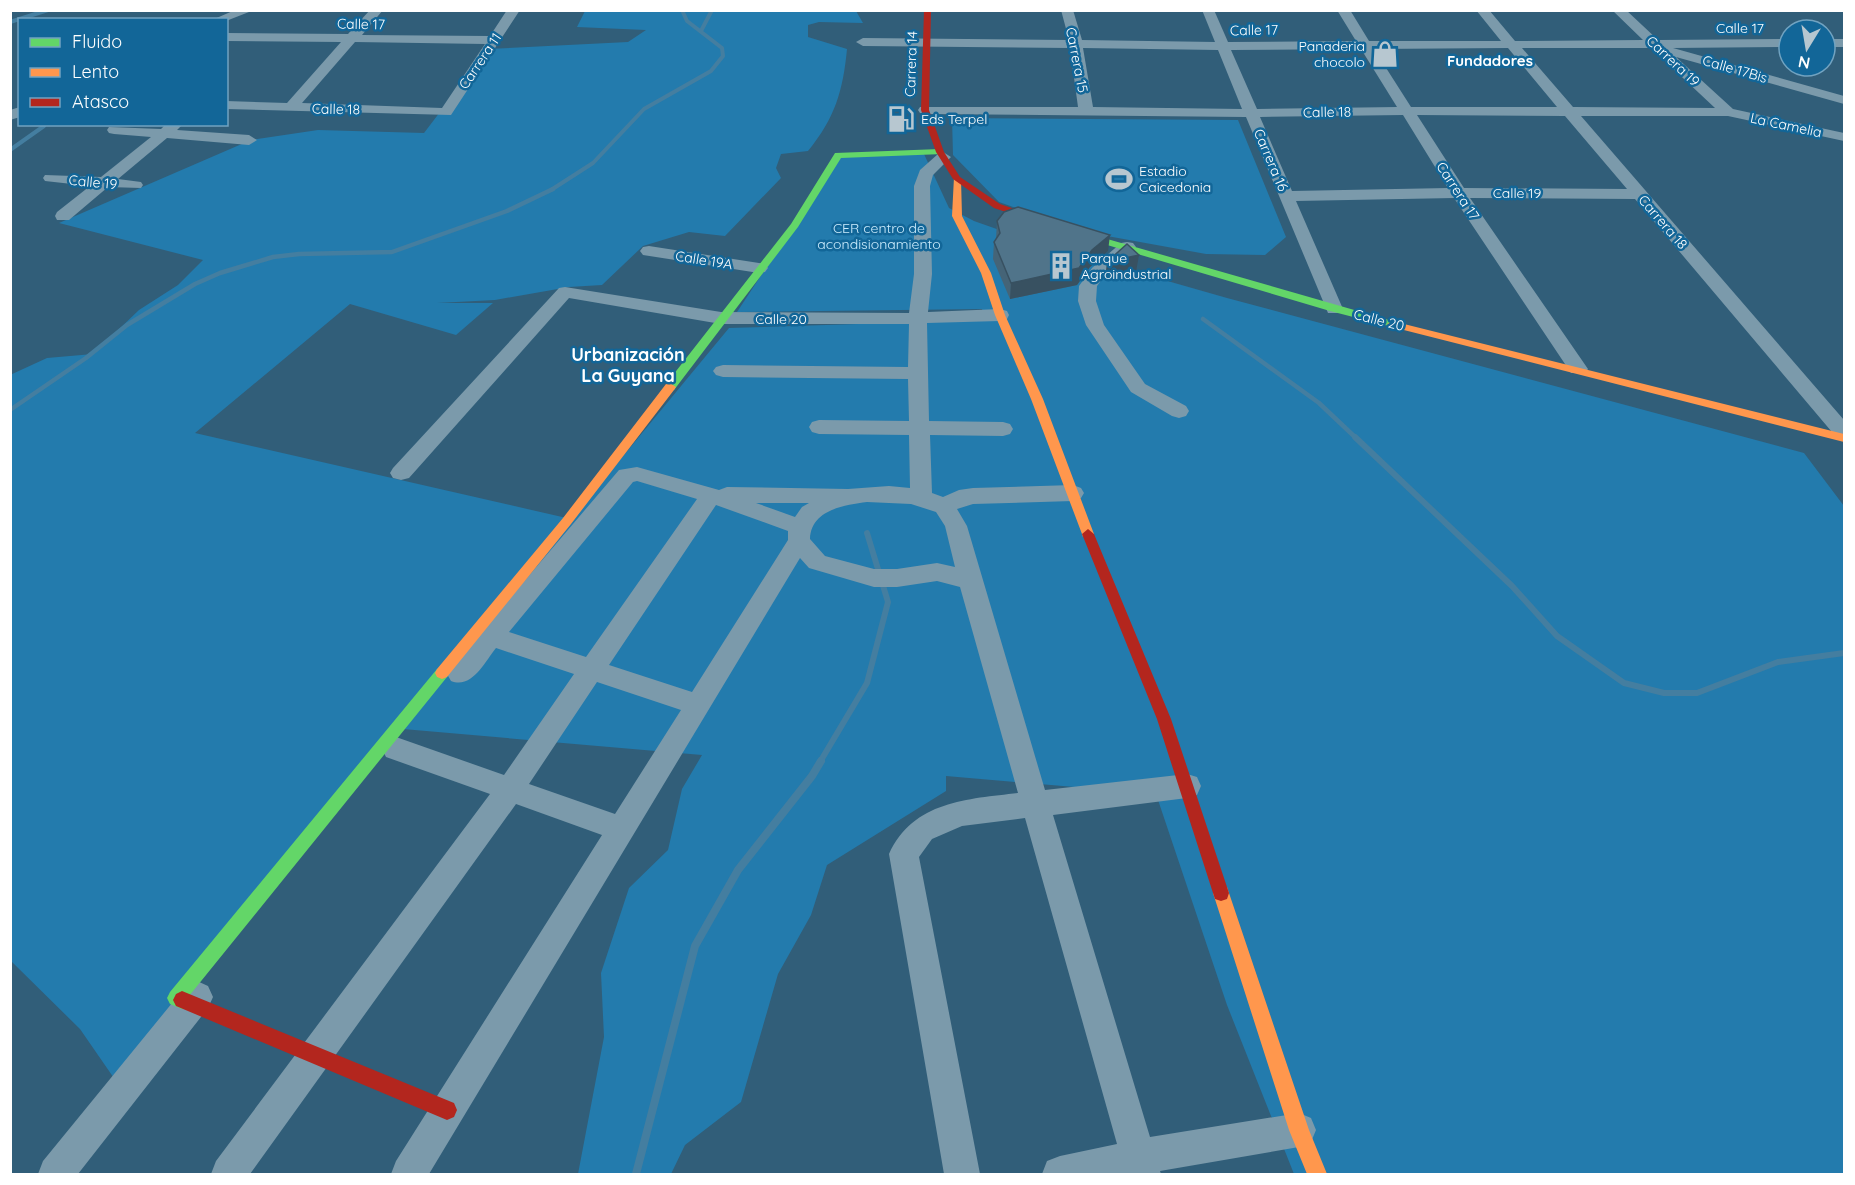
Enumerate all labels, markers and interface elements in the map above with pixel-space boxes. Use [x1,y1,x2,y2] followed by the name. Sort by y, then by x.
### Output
[337,15,385,33] street label: Calle 17
[18,18,228,126] legend
[1777,18,1837,78] north arrow
[1716,19,1764,37] street label: Calle 17
[1230,21,1278,39] street label: Calle 17
[1062,26,1092,94] street label: Carrera 15
[455,29,505,93] street label: Carrera 11
[72,30,122,53] text: Fluido
[901,31,921,97] street label: Carrera 14
[1643,32,1704,90] street label: Carrera 19
[1298,37,1365,71] place label: Panaderia chocolo
[1370,39,1400,69] shop icon: Panaderia chocolo
[1447,51,1533,70] district label: Fundadores
[1700,51,1770,87] street label: Calle 17Bis
[1796,52,1812,74] text: N
[72,60,119,83] text: Lento
[72,90,129,113] text: Atasco
[312,100,360,118] street label: Calle 18
[1303,103,1351,121] street label: Calle 18
[886,104,916,134] fuel station icon: Eds Terpel
[1749,109,1823,141] street label: La Camelia
[921,110,987,128] place label: Eds Terpel
[1250,126,1292,194] street label: Carrera 16
[1433,158,1483,224] street label: Carrera 17
[1139,162,1211,196] place label: Estadio Caicedonia
[1104,164,1134,194] sports icon: Estadio Caicedonia
[68,171,118,193] street label: Calle 19
[1493,184,1542,202] street label: Calle 19
[1634,191,1692,253] street label: Carrera 18
[817,219,941,253] park label: CER centro de acondisionamiento
[674,247,734,273] street label: Calle 19A
[1081,249,1172,283] place label: Parque Agroindustrial
[1046,251,1076,281] building icon: Parque Agroindustrial
[1352,305,1406,335] street label: Calle 20
[755,310,807,328] street label: Calle 20
[571,343,685,387] district label: Urbanización La Guyana

